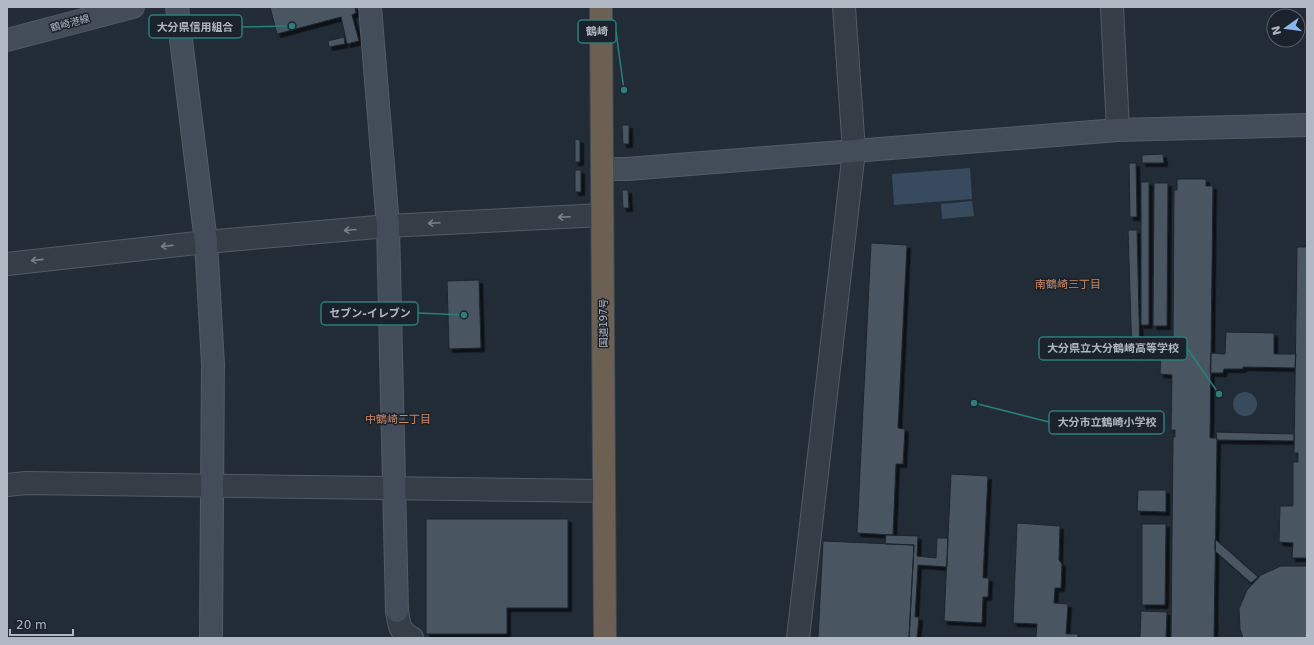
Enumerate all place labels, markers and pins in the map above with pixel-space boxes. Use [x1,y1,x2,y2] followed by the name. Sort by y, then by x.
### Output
[149,15,242,38] callout: 大分県信用組合
[578,20,616,43] callout: 鶴崎
[321,302,418,325] callout: セブン-イレブン
[1039,337,1187,360] callout: 大分県立大分鶴崎高等学校
[1049,411,1164,434] callout: 大分市立鶴崎小学校

